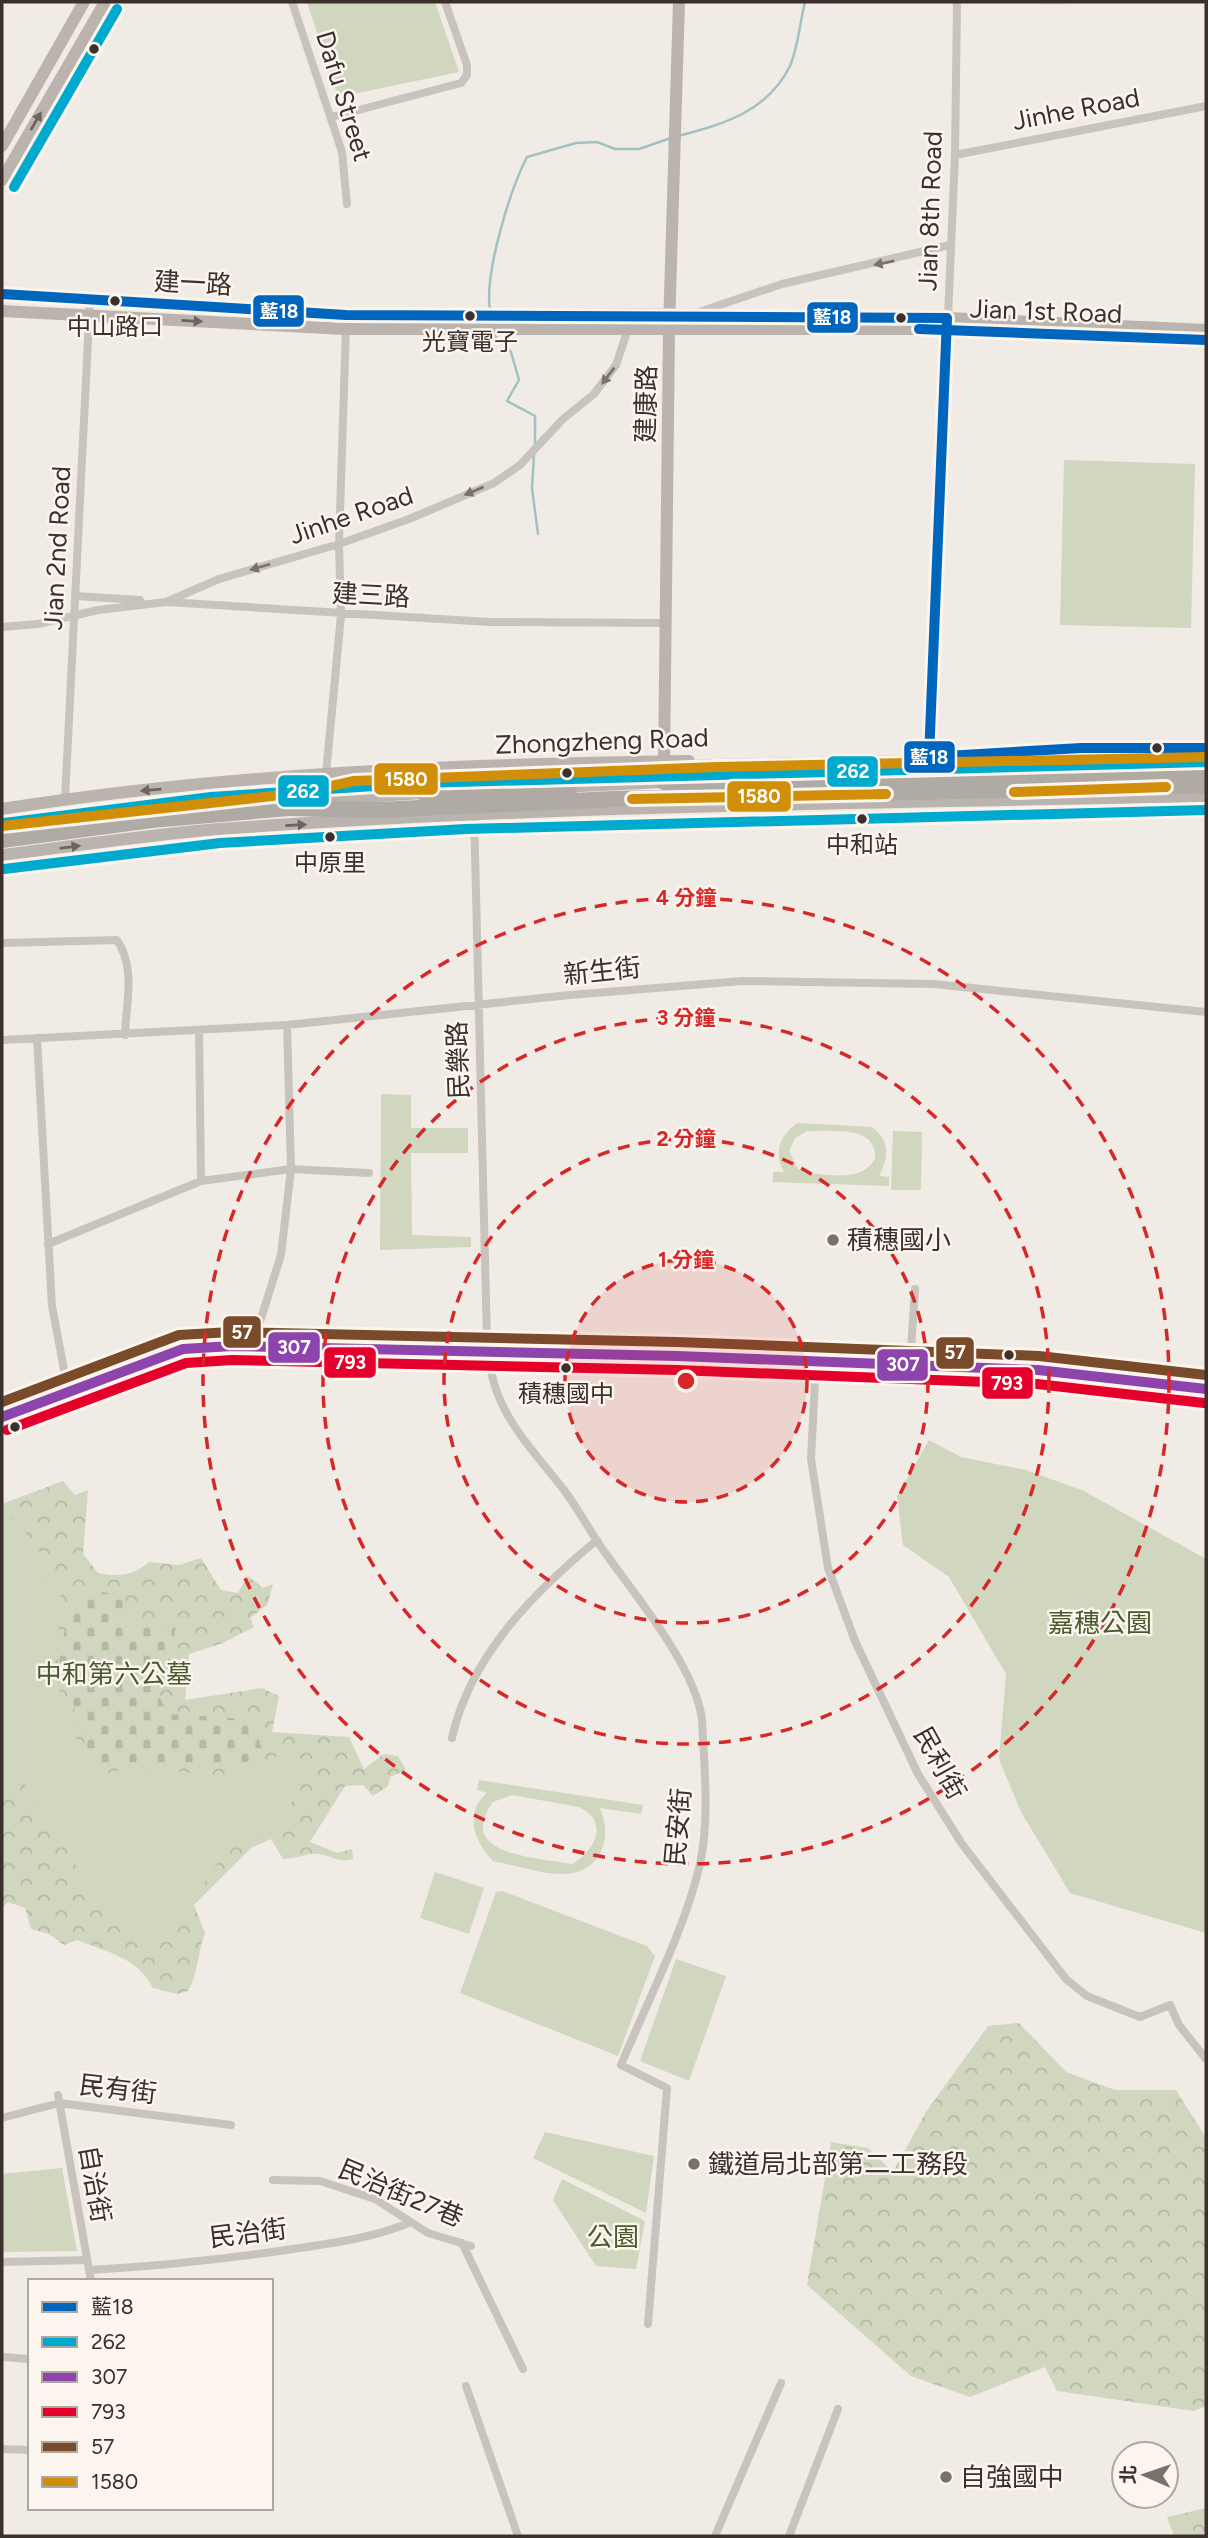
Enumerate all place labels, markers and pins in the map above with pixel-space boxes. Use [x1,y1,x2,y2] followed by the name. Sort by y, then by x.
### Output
[87,42,101,56] unlabelled marker
[108,294,122,308] marker: 中山路口
[463,309,477,323] marker: 光寶電子
[894,311,908,325] unlabelled marker
[67,312,163,341] place label: 中山路口
[422,327,518,356] place label: 光寶電子
[1150,741,1164,755] unlabelled marker
[560,766,574,780] unlabelled marker
[855,812,869,826] marker: 中和站
[323,830,337,844] marker: 中原里
[826,830,898,859] place label: 中和站
[294,848,366,877] place label: 中原里
[847,1224,951,1256] place label: 積穗國小
[825,1232,841,1248] marker: 積穗國小
[1002,1348,1016,1362] unlabelled marker
[559,1361,573,1375] marker: 積穗國中
[674,1369,698,1393] centre of rings
[518,1379,614,1408] place label: 積穗國中
[8,1420,22,1434] unlabelled marker
[708,2148,968,2180] place label: 鐵道局北部第二工務段
[686,2156,702,2172] marker: 鐵道局北部第二工務段
[960,2461,1064,2493] place label: 自強國中
[938,2469,954,2485] marker: 自強國中

